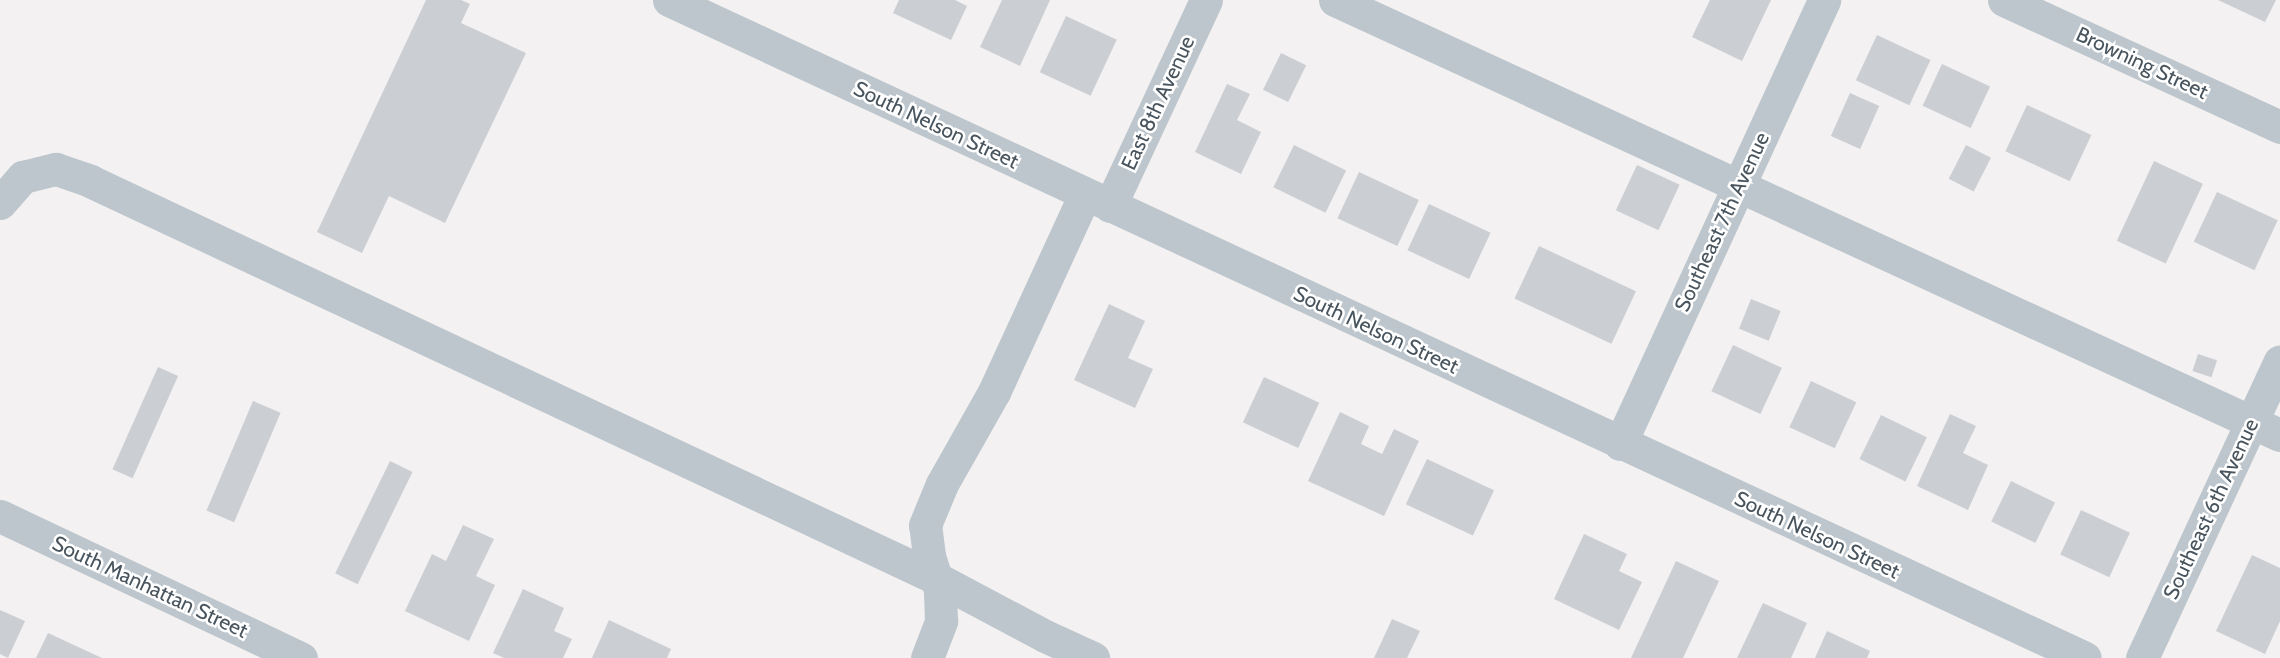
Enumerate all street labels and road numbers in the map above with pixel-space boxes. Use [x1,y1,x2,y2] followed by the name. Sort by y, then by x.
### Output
[2072,21,2212,105] street label: Browning Street
[1116,32,1200,174] street label: East 8th Avenue
[850,76,1022,174] street label: South Nelson Street
[1669,128,1775,316] street label: Southeast 7th Avenue
[1290,281,1462,379] street label: South Nelson Street
[2158,415,2264,603] street label: Southeast 6th Avenue
[1731,486,1903,584] street label: South Nelson Street
[48,531,252,643] street label: South Manhattan Street

